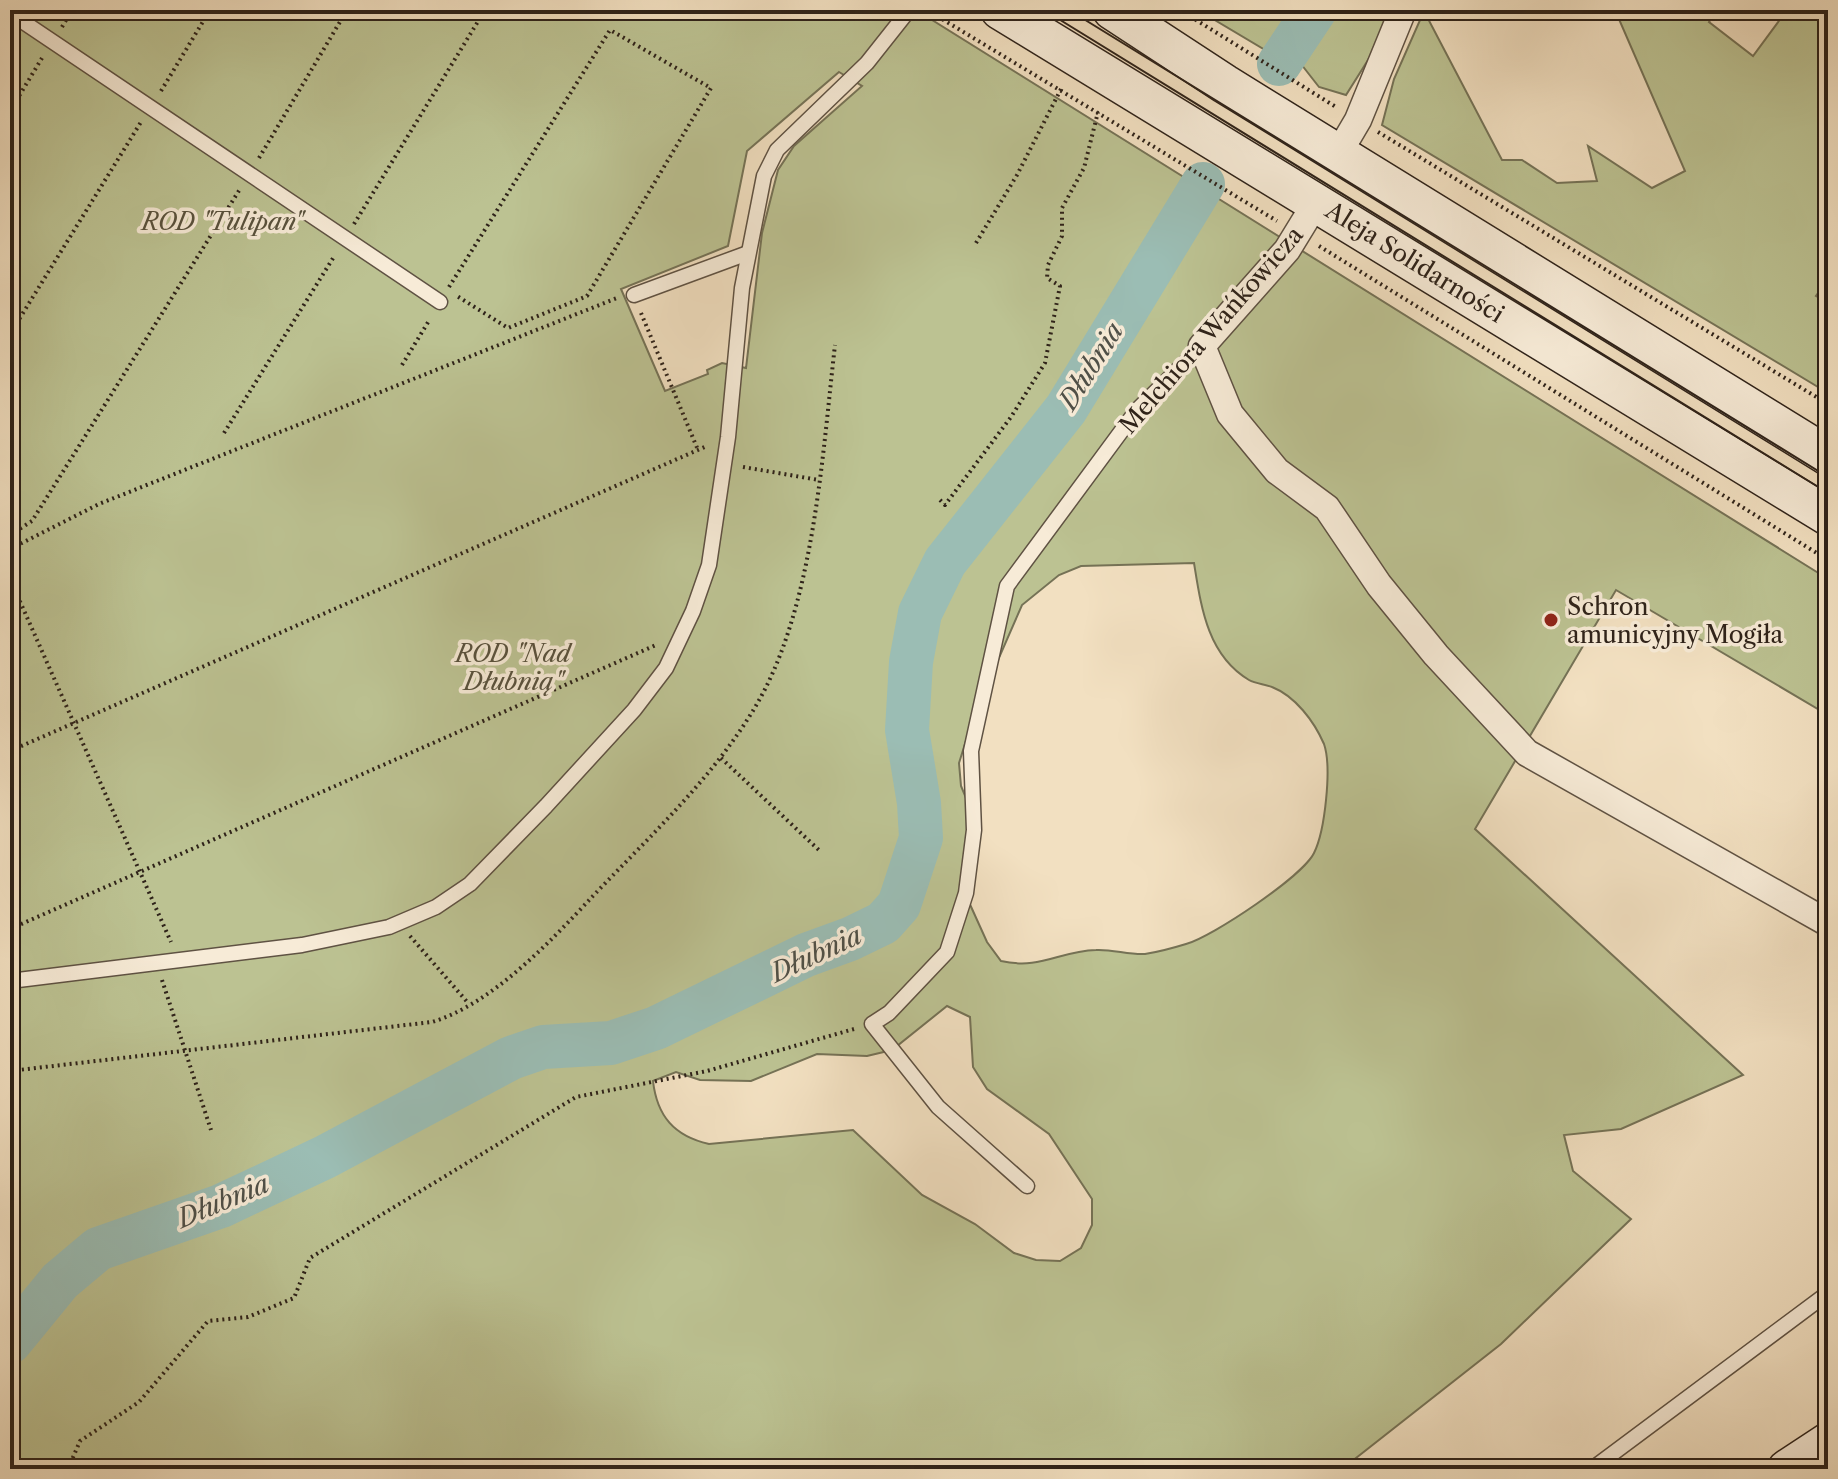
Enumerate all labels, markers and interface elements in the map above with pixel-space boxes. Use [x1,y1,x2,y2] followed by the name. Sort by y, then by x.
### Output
[1320,195,1510,329] street label: Aleja Solidarności
[140,207,306,236] park label: ROD "Tulipan"
[1113,220,1309,440] street label: Melchiora Wańkowicza
[1051,316,1131,417] water label: Dłubnia
[1567,592,1784,649] place label: Schron amunicyjny Mogiła
[1542,611,1560,629] marker: Schron amunicyjny Mogiła
[454,639,573,696] park label: ROD "Nad Dłubnią"
[763,919,867,990] water label: Dłubnia
[170,1167,274,1235] water label: Dłubnia

